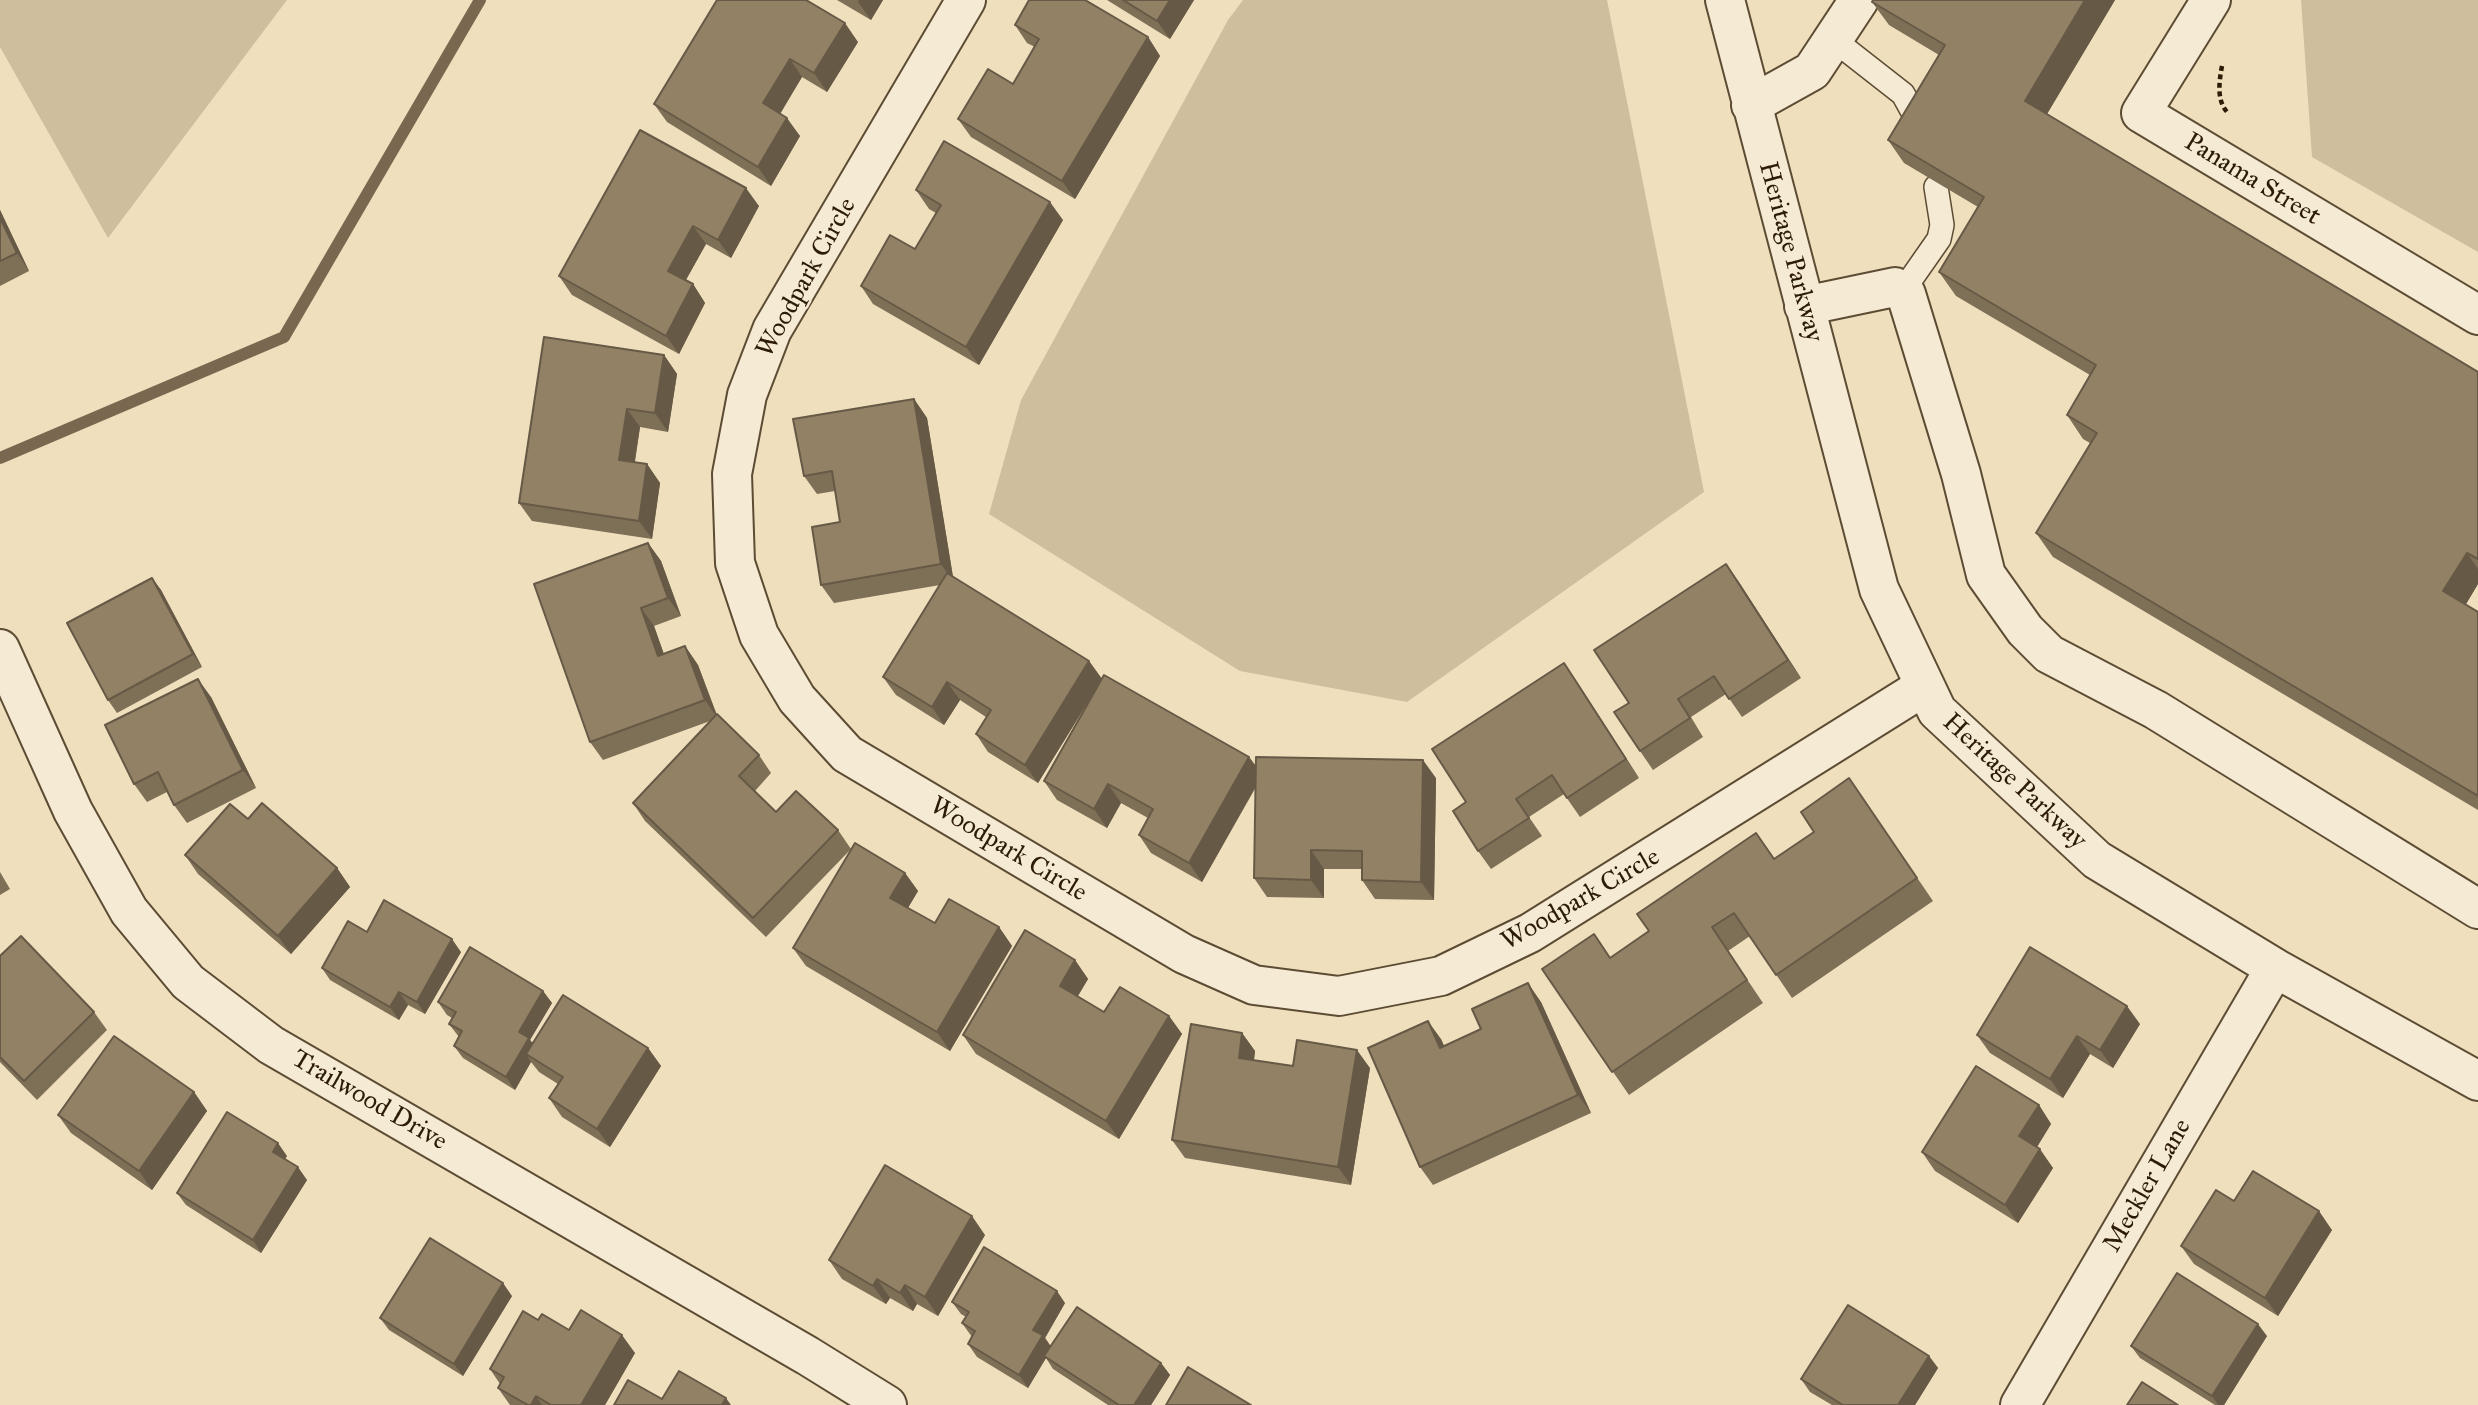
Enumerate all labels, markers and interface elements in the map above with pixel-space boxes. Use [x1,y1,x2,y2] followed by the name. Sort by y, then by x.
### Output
[2178,127,2326,233] street label: Panama Street
[1751,158,1829,346] street label: Heritage Parkway
[750,193,864,363] street label: Woodpark Circle
[1936,707,2092,857] street label: Heritage Parkway
[924,791,1092,909] street label: Woodpark Circle
[1496,842,1666,958] street label: Woodpark Circle
[286,1044,452,1158] street label: Trailwood Drive
[2097,1114,2199,1258] street label: Meckler Lane

